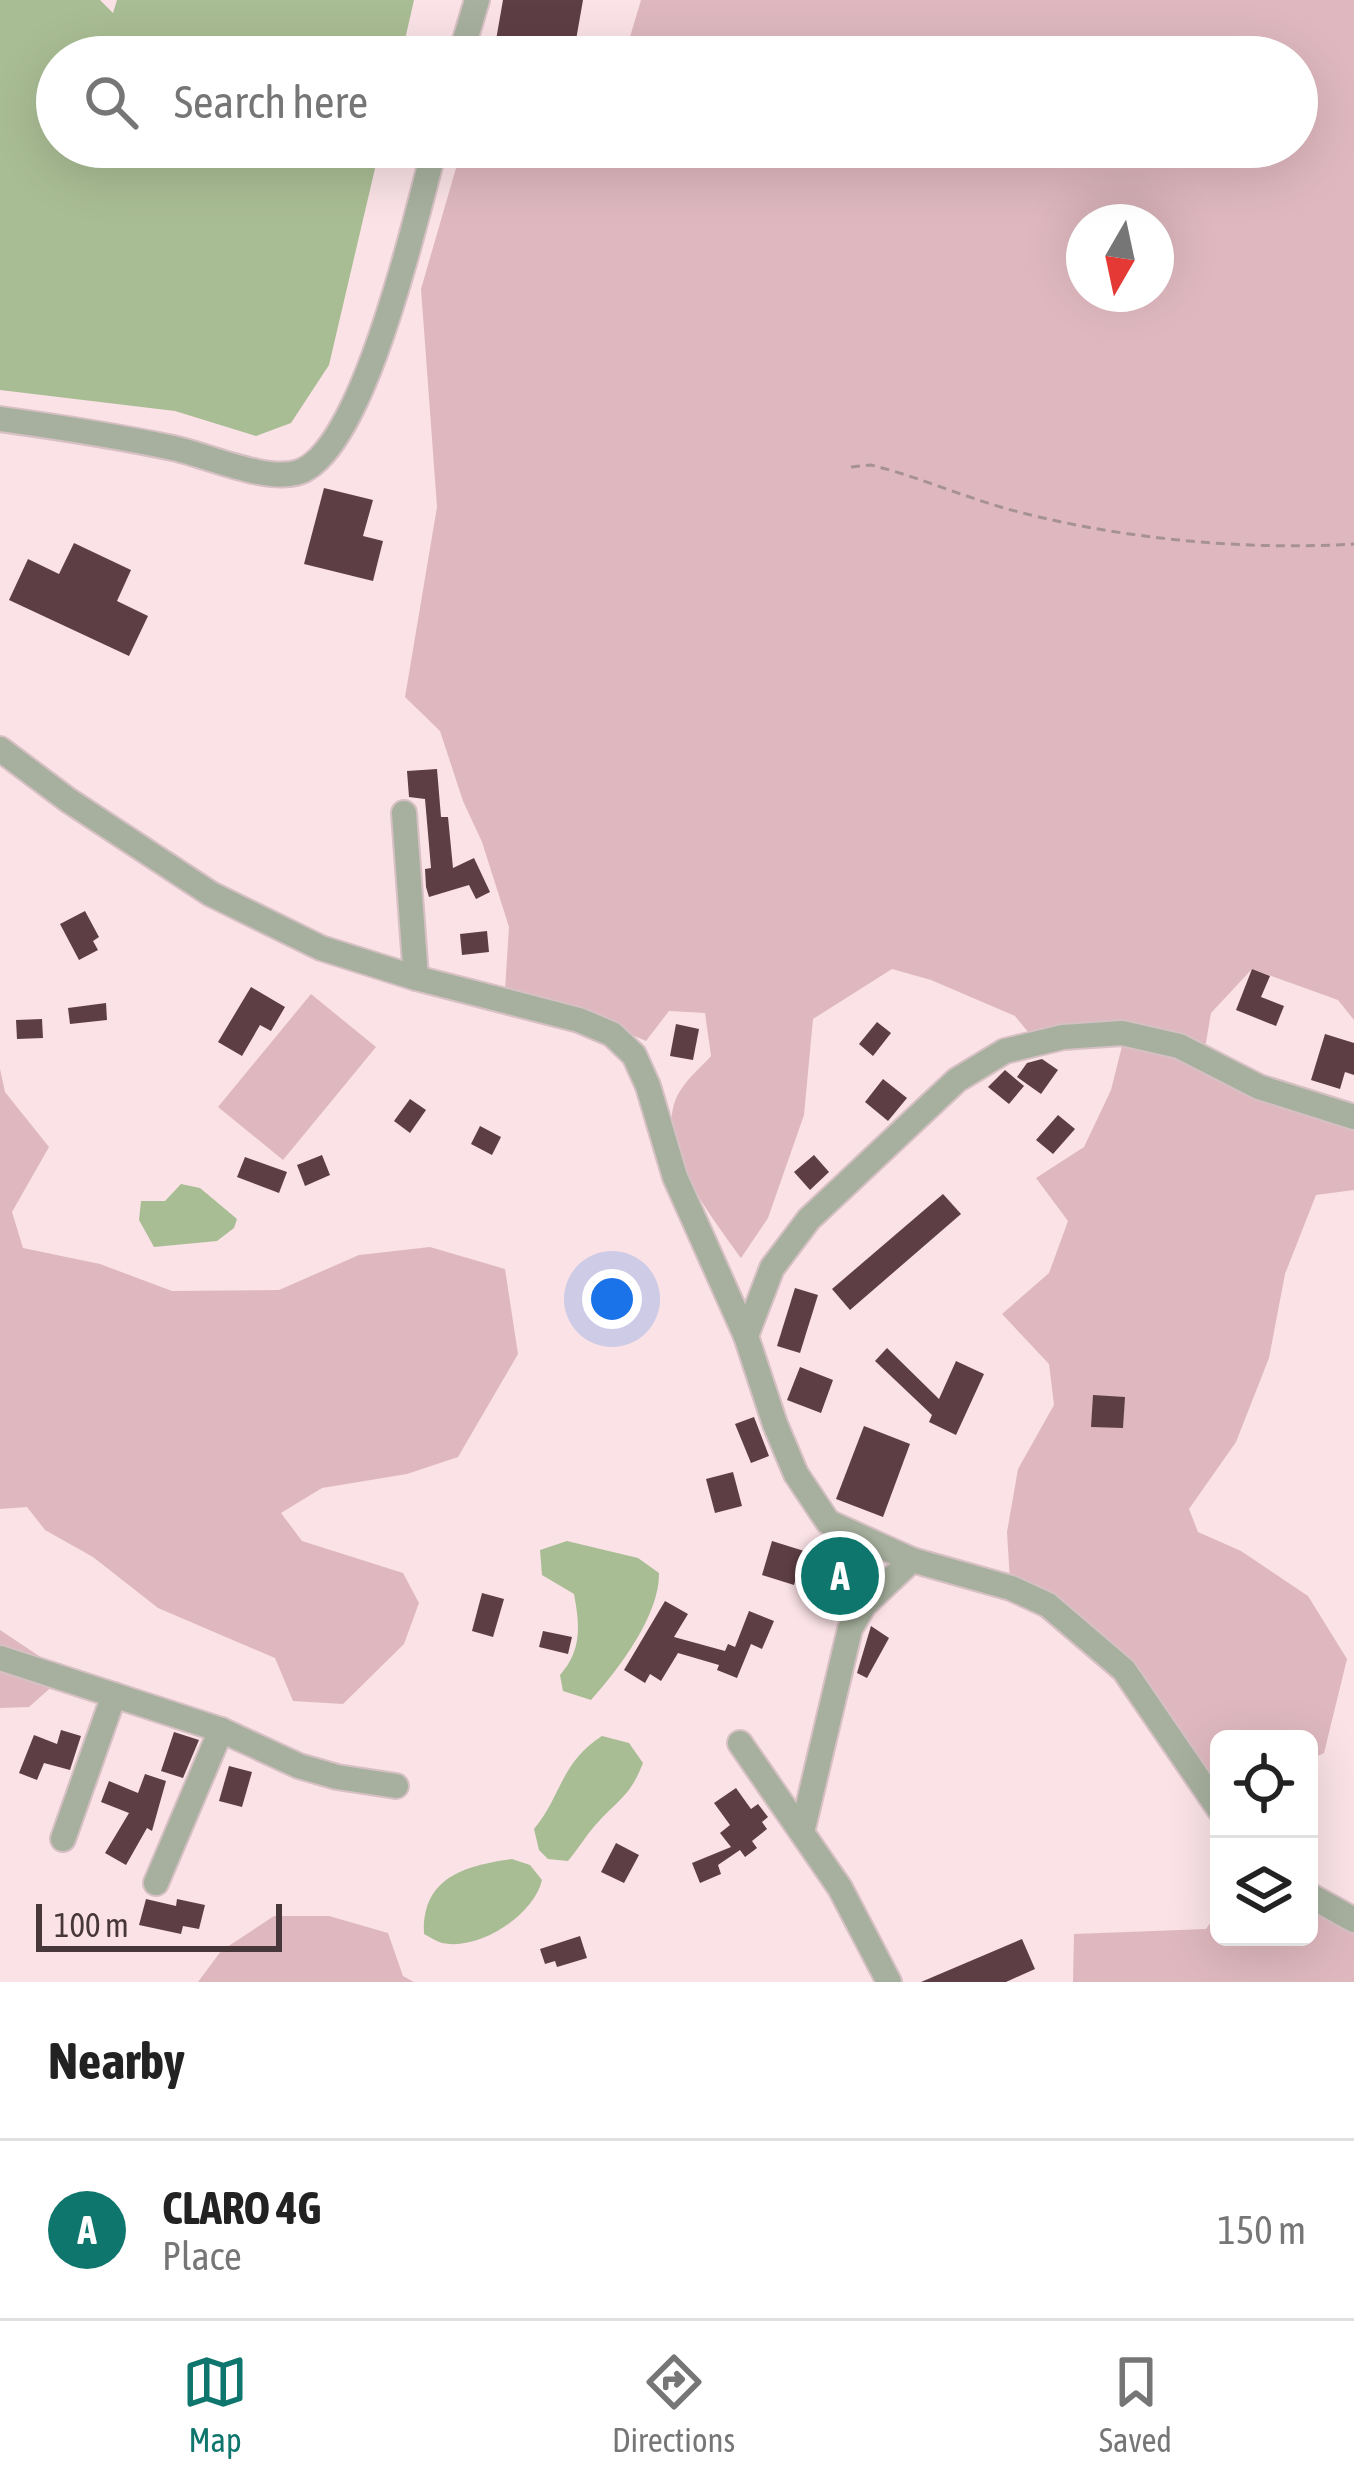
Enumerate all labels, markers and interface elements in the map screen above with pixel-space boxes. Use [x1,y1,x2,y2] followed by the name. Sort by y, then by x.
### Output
[36,36,1318,168] search box
[78,69,144,135] icon: search
[174,76,368,128] text: Search here
[1066,204,1174,312] north arrow
[582,1269,642,1329] your location
[801,1531,879,1621] pin: A
[1210,1730,1318,1946] map controls
[1210,1730,1318,1838] button: locate
[1210,1838,1318,1946] button: layers
[36,1898,282,1951] scale bar
[54,1906,129,1944] text: 100 m
[48,2031,185,2090] text: Nearby
[162,2182,321,2234] text: CLARO 4G
[77,2208,97,2252] text: A
[1218,2208,1306,2252] text: 150 m
[162,2234,242,2278] text: Place
[182,2349,248,2459] tab: Map
[612,2349,735,2459] tab: Directions
[1099,2349,1172,2459] tab: Saved

